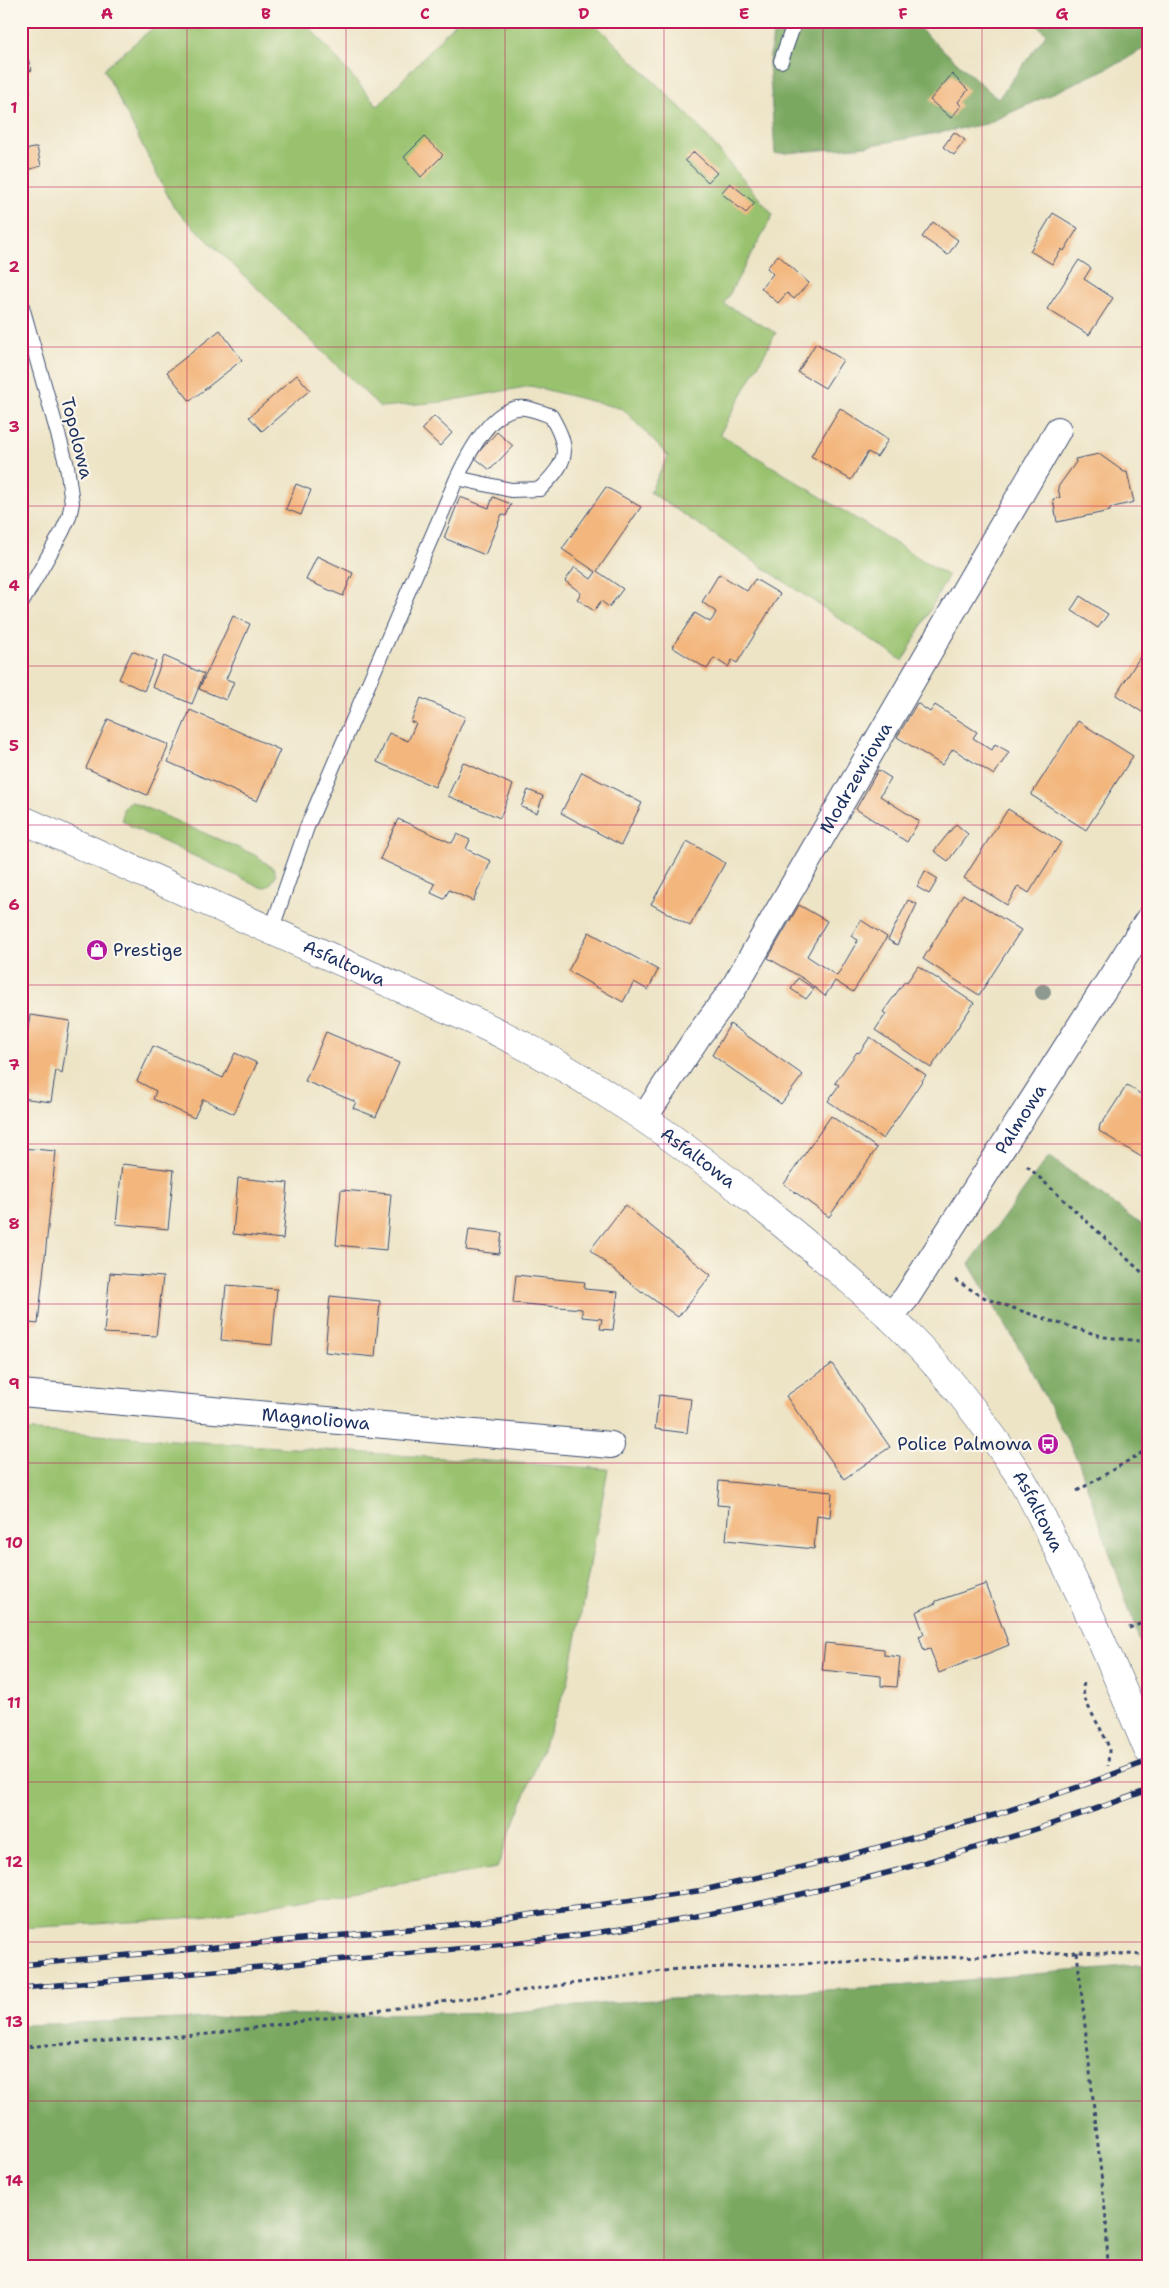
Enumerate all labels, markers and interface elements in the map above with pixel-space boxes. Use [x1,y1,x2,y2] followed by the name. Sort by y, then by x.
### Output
[101,3,113,24] text: A
[261,3,271,24] text: B
[420,3,430,24] text: C
[578,3,590,24] text: D
[739,3,749,24] text: E
[898,3,908,24] text: F
[1056,3,1069,24] text: G
[10,97,18,118] text: 1
[8,256,20,277] text: 2
[55,395,99,481] street label: Topolowa
[8,416,20,437] text: 3
[8,575,20,596] text: 4
[814,718,898,838] street label: Modrzewiowa
[9,735,19,756] text: 5
[8,894,20,915] text: 6
[299,934,389,992] street label: Asfaltowa
[85,938,109,962] shop icon: Prestige
[113,938,183,962] place label: Prestige
[8,1054,20,1075] text: 7
[989,1079,1052,1159] street label: Palmowa
[656,1122,741,1194] street label: Asfaltowa
[8,1213,20,1234] text: 8
[8,1373,20,1394] text: 9
[261,1402,371,1436] street label: Magnoliowa
[897,1432,1032,1456] place label: Police Palmowa
[1036,1432,1060,1456] bus stop icon: Police Palmowa
[1007,1466,1069,1556] street label: Asfaltowa
[5,1532,23,1553] text: 10
[7,1692,21,1713] text: 11
[5,1851,23,1872] text: 12
[5,2011,23,2032] text: 13
[5,2170,23,2191] text: 14

